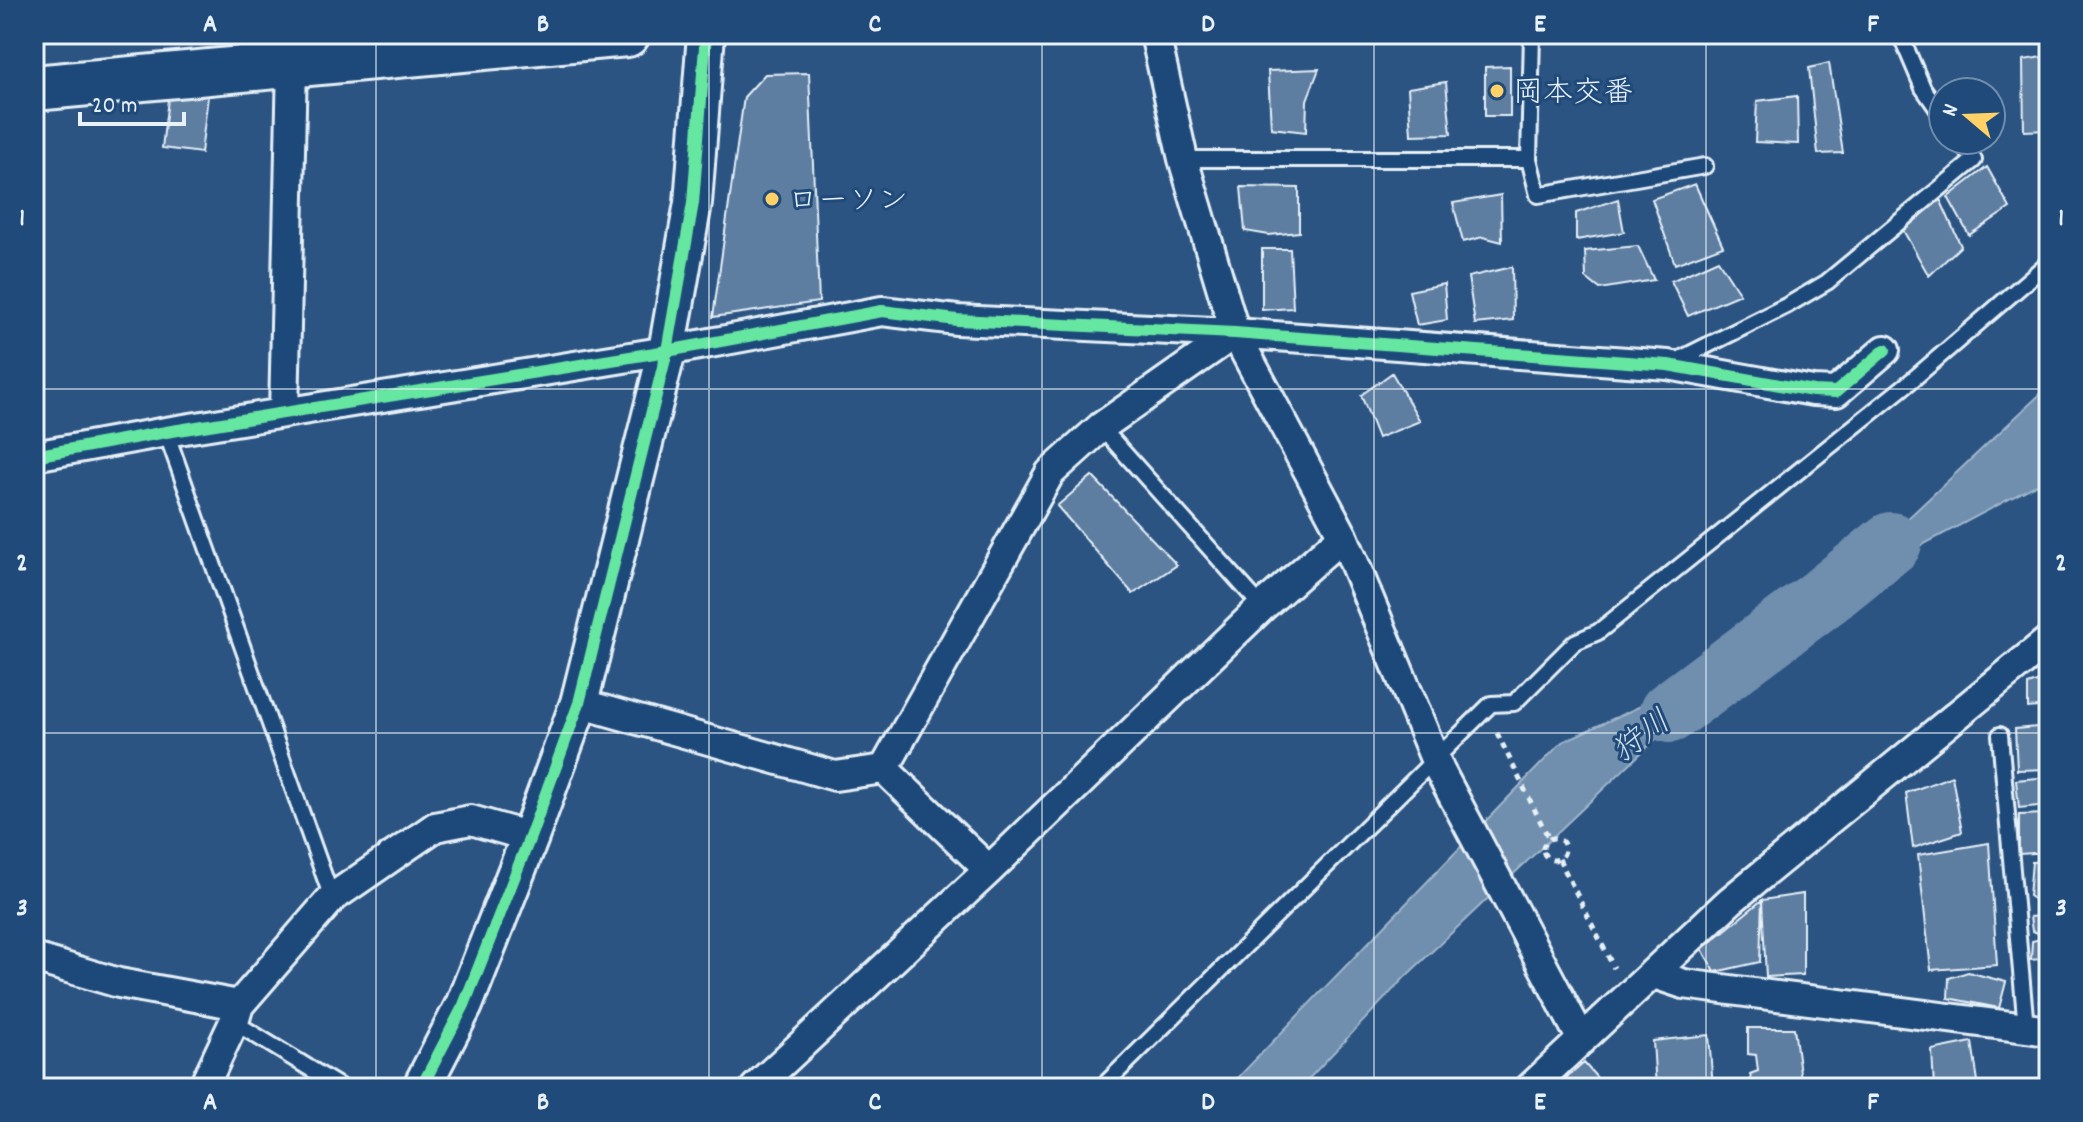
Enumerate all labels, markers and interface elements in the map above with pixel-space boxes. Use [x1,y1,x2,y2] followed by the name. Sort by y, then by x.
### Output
[203,7,217,44] text: A
[537,7,549,44] text: B
[869,7,882,44] text: C
[1201,7,1215,44] text: D
[1534,7,1546,44] text: E
[1867,7,1879,44] text: F
[1513,74,1633,117] place label: 岡本交番
[80,76,184,126] scale bar
[1927,76,2007,156] north arrow
[1488,82,1506,100] marker: 岡本交番
[92,90,138,124] text: 20 m
[1935,100,1968,121] text: N
[788,182,908,225] place label: ローソン
[763,190,781,208] marker: ローソン
[19,201,25,238] text: 1
[2058,201,2064,238] text: 1
[16,546,28,583] text: 2
[2055,546,2067,583] text: 2
[1604,701,1682,777] water label: 狩川
[16,891,28,928] text: 3
[2055,891,2067,928] text: 3
[203,1085,217,1122] text: A
[537,1085,549,1122] text: B
[869,1085,882,1122] text: C
[1201,1085,1215,1122] text: D
[1534,1085,1546,1122] text: E
[1867,1085,1879,1122] text: F

